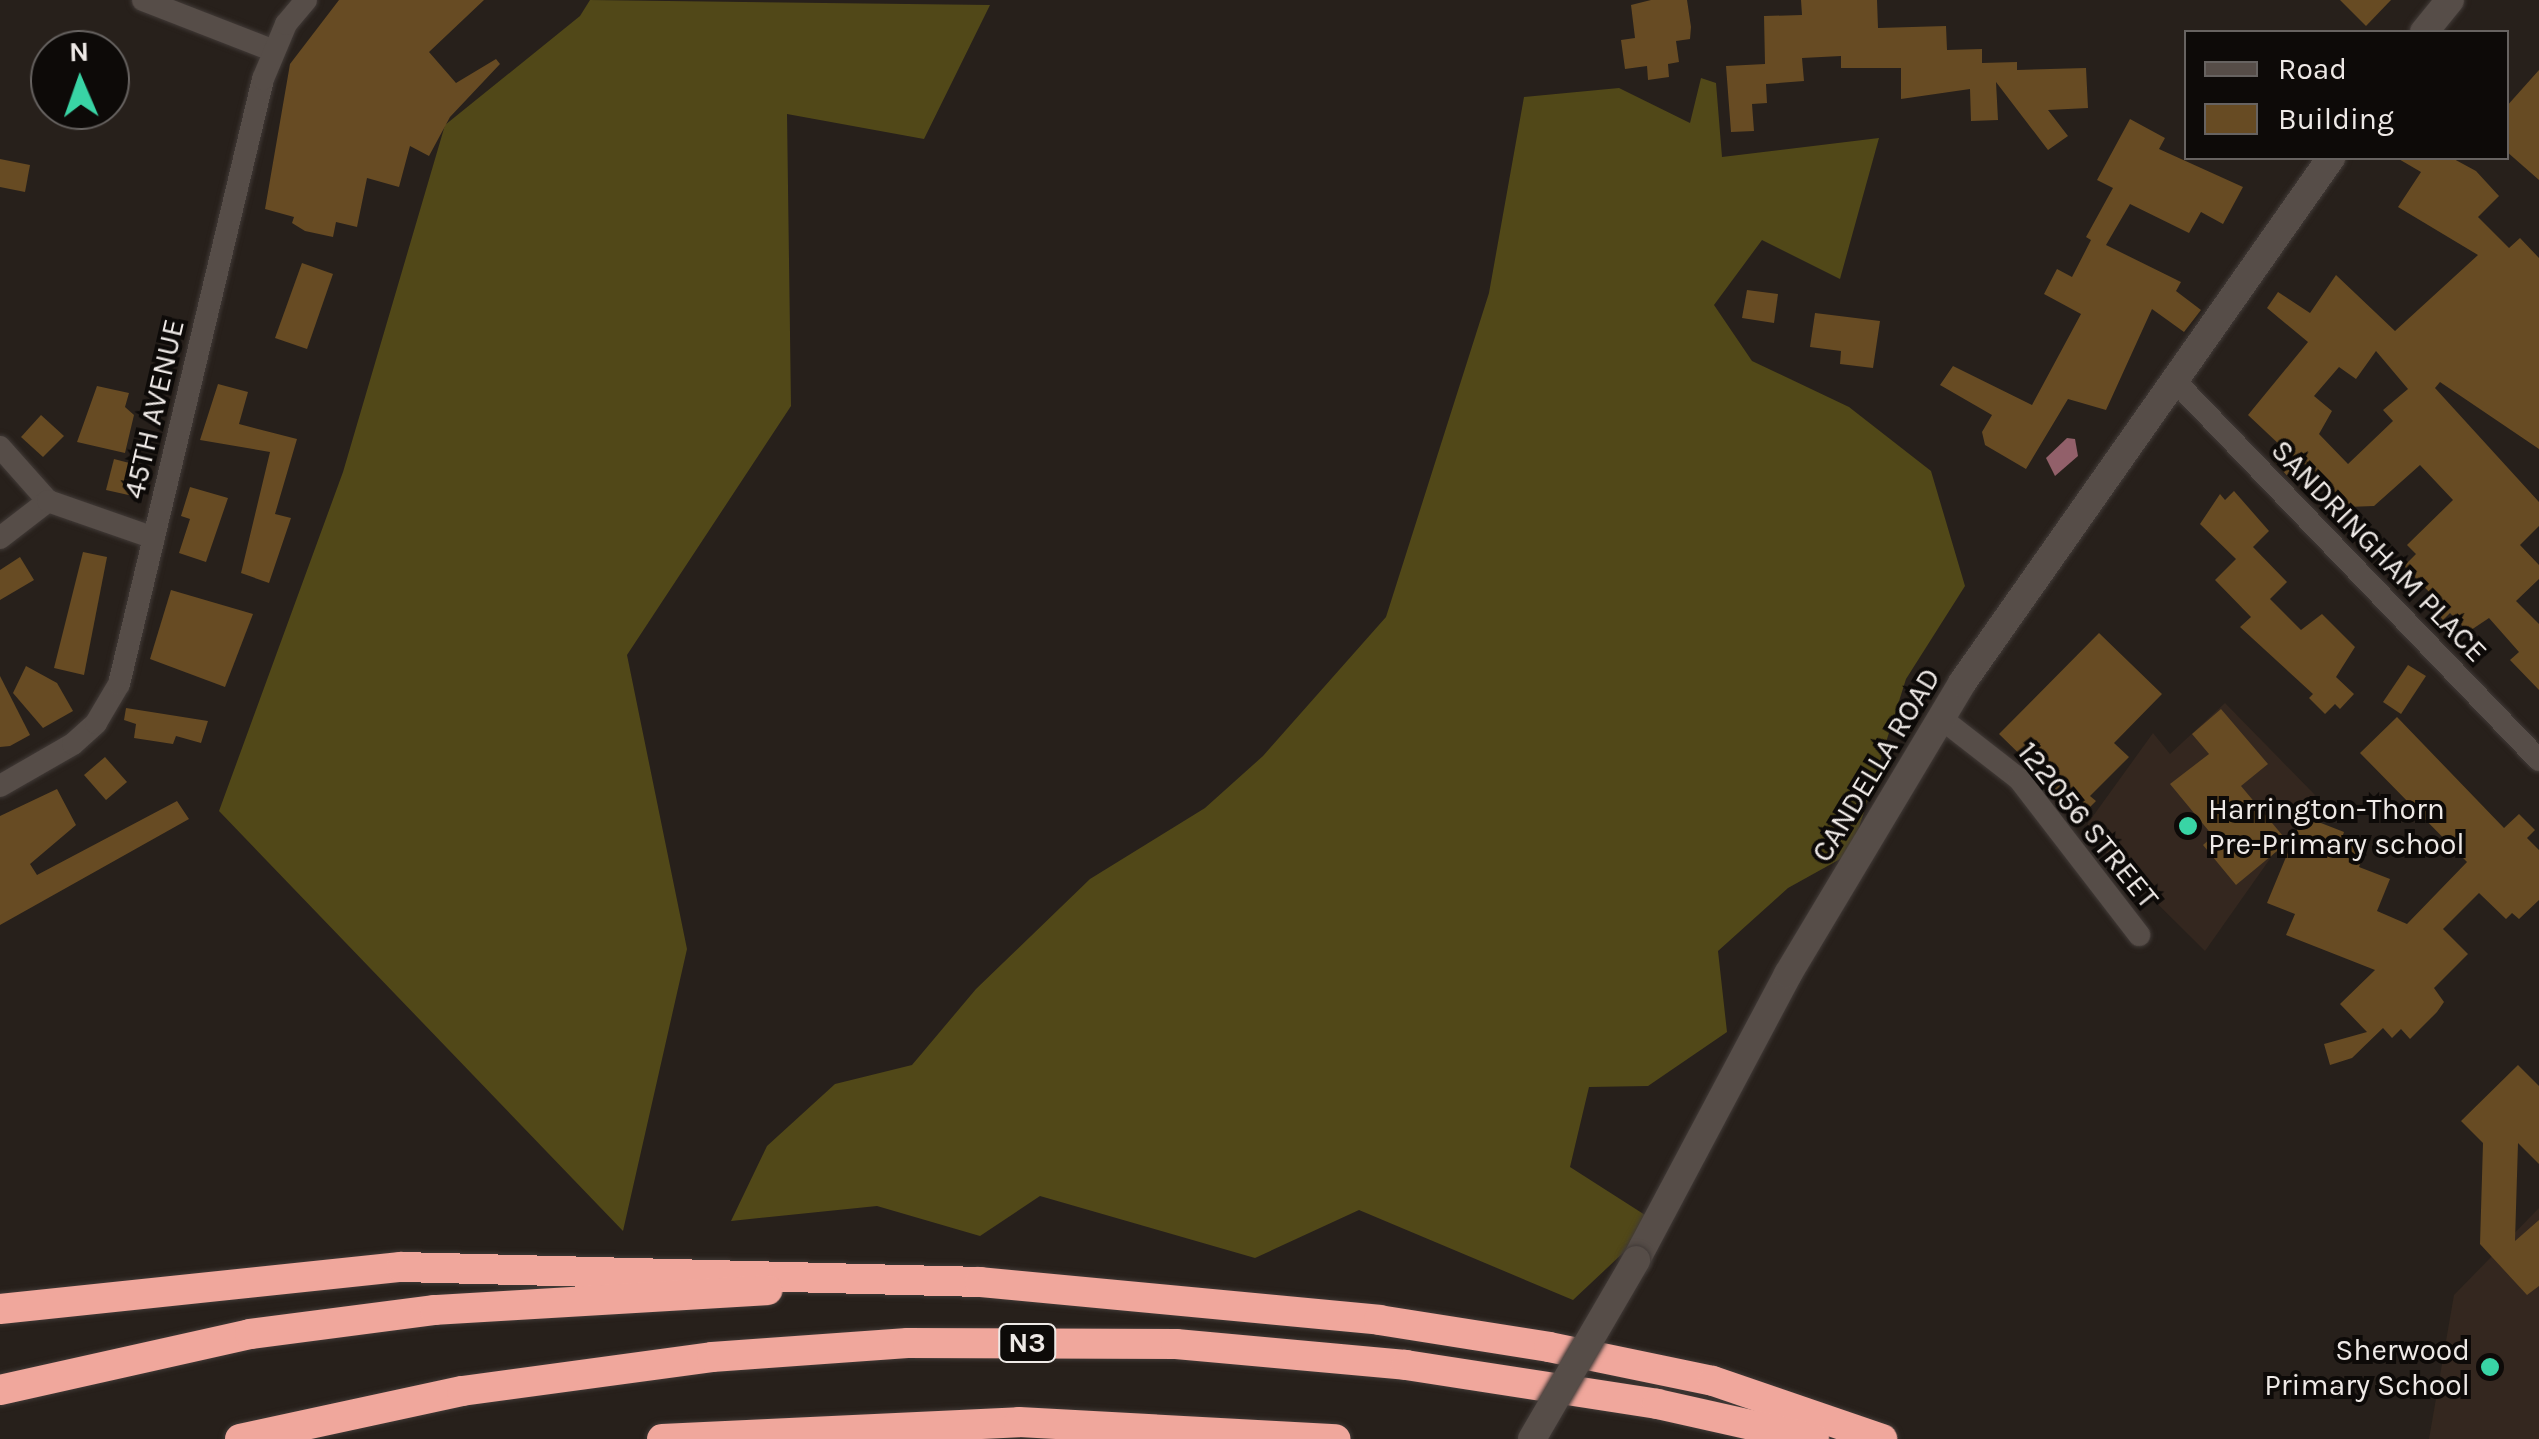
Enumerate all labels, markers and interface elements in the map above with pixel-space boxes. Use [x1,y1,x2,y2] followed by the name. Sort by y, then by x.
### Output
[30,30,130,130] north arrow
[2184,30,2509,160] legend
[68,35,90,68] text: N
[2278,51,2347,87] text: Road
[2278,101,2394,137] text: Building
[116,316,192,502] street label: 45TH AVENUE
[2264,432,2494,670] street label: SANDRINGHAM PLACE
[1804,661,1948,869] street label: CANDELLA ROAD
[2010,734,2166,916] street label: 122056 STREET
[2208,791,2465,862] place label: Harrington-Thorn Pre-Primary school
[2177,815,2199,837] marker: Harrington-Thorn Pre-Primary school
[997,1320,1057,1366] road number: N3
[2264,1332,2470,1402] place label: Sherwood Primary School
[2479,1356,2501,1378] marker: Sherwood Primary School

